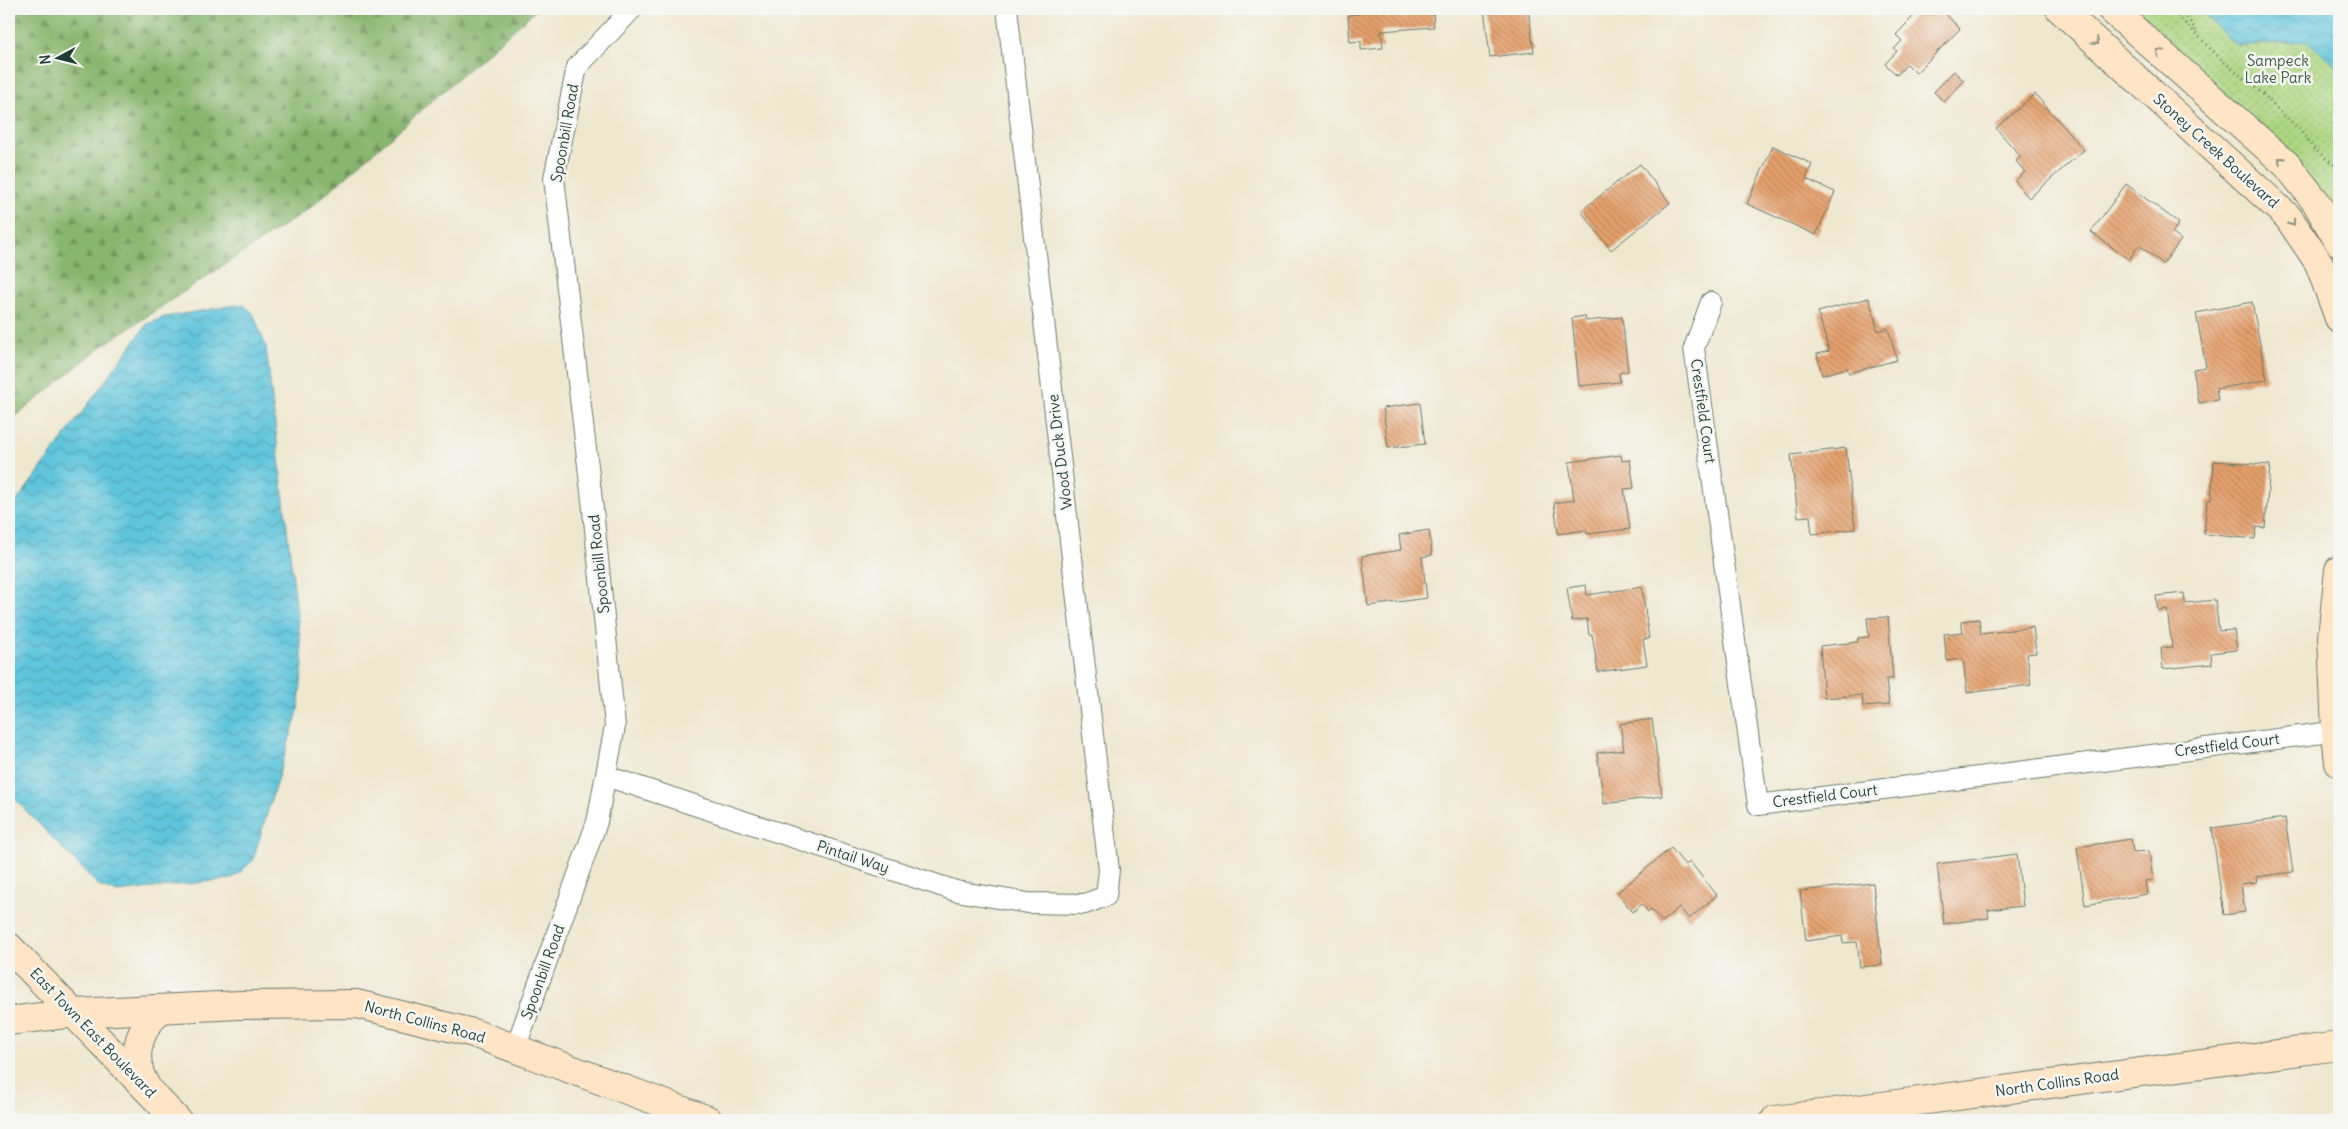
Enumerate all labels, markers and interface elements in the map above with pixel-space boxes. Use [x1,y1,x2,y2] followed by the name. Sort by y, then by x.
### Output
[32,32,82,82] north arrow
[2090,36,2099,45] one-way arrow
[2156,49,2165,58] one-way arrow
[2245,51,2312,87] park label: Sampeck Lake Park
[36,54,55,65] text: N
[547,82,583,184] street label: Spoonbill Road
[2150,89,2283,212] street label: Stoney Creek Boulevard
[2277,157,2286,166] one-way arrow
[2286,217,2295,227] one-way arrow
[1687,357,1720,465] street label: Crestfield Court
[1043,393,1076,511] street label: Wood Duck Drive
[584,513,613,615] street label: Spoonbill Road
[2173,729,2281,760] street label: Crestfield Court
[1771,780,1879,811] street label: Crestfield Court
[815,836,892,877] street label: Pintail Way
[517,922,569,1022] street label: Spoonbill Road
[26,964,161,1102] street label: East Town East Boulevard
[363,996,488,1047] street label: North Collins Road
[1994,1064,2120,1101] street label: North Collins Road

